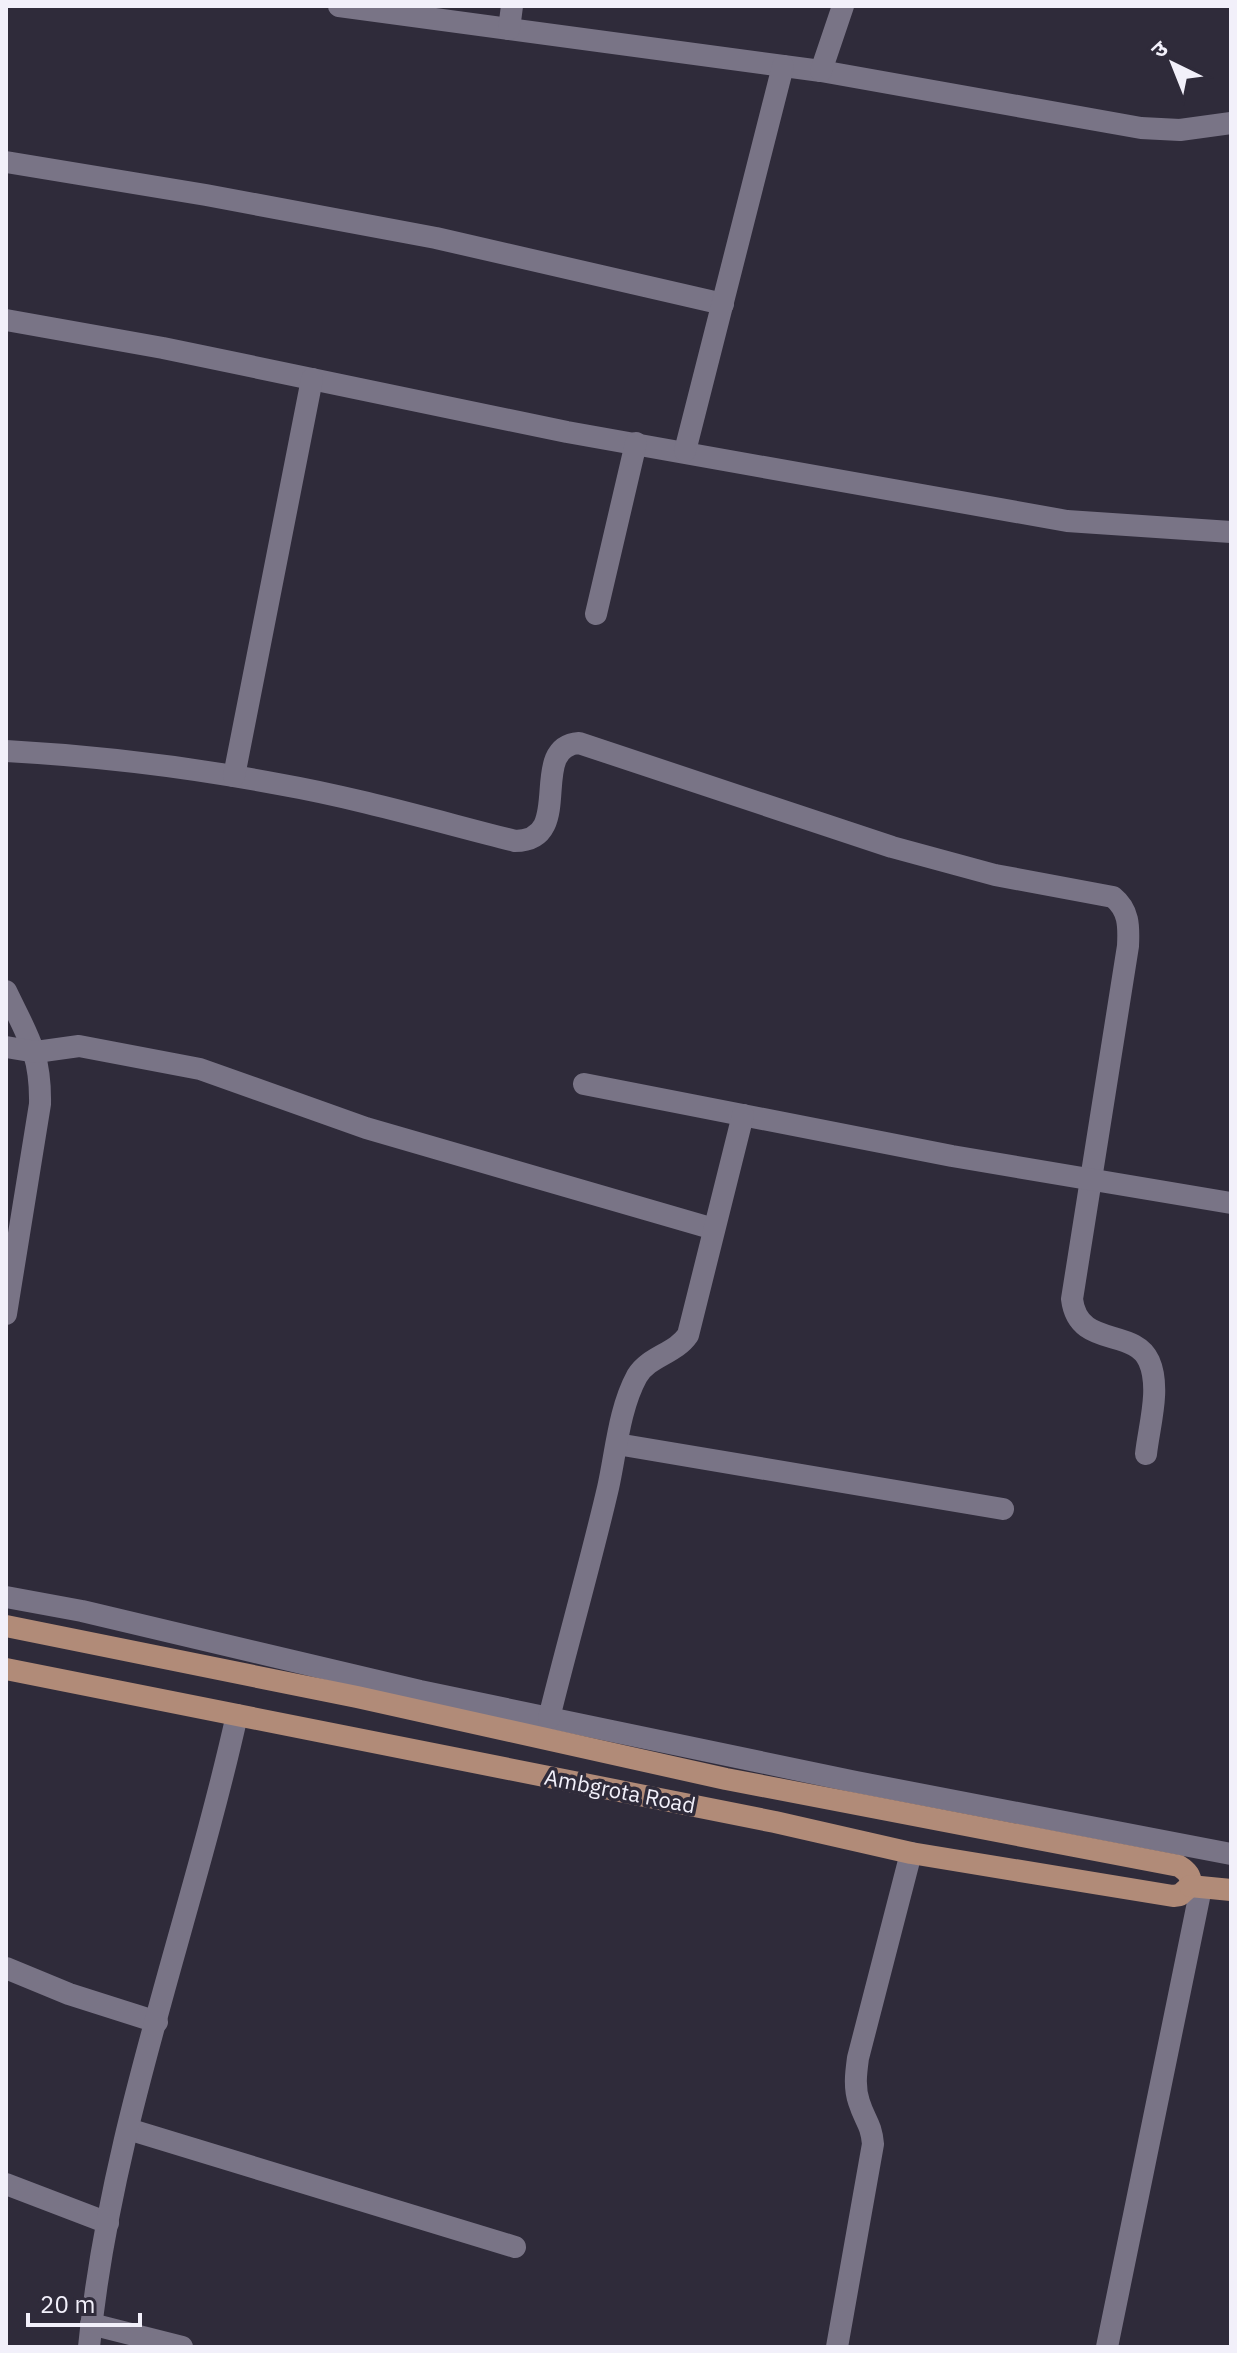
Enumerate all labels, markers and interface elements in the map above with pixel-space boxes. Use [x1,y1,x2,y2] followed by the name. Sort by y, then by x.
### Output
[1133,24,1213,104] north arrow
[1144,33,1174,64] text: उ
[542,1762,698,1819] street label: Ambgrota Road
[28,2277,140,2327] scale bar
[40,2288,95,2320] text: 20 m

